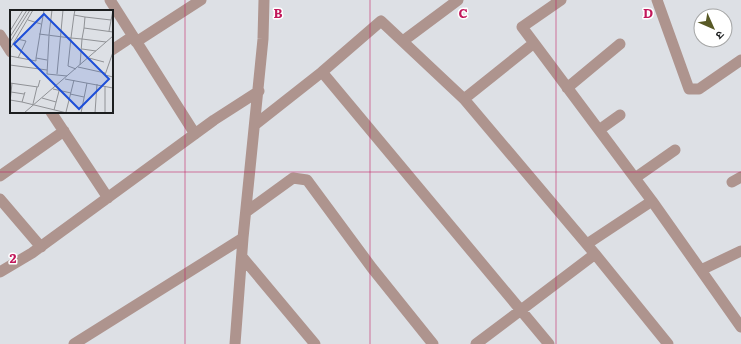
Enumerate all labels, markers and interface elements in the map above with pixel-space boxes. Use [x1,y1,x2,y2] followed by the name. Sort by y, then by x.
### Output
[274,3,283,22] text: B
[458,3,468,22] text: C
[643,3,653,22] text: D
[693,8,733,48] north arrow
[10,10,113,113] inset map
[712,28,729,44] text: उ
[10,248,17,267] text: 2

